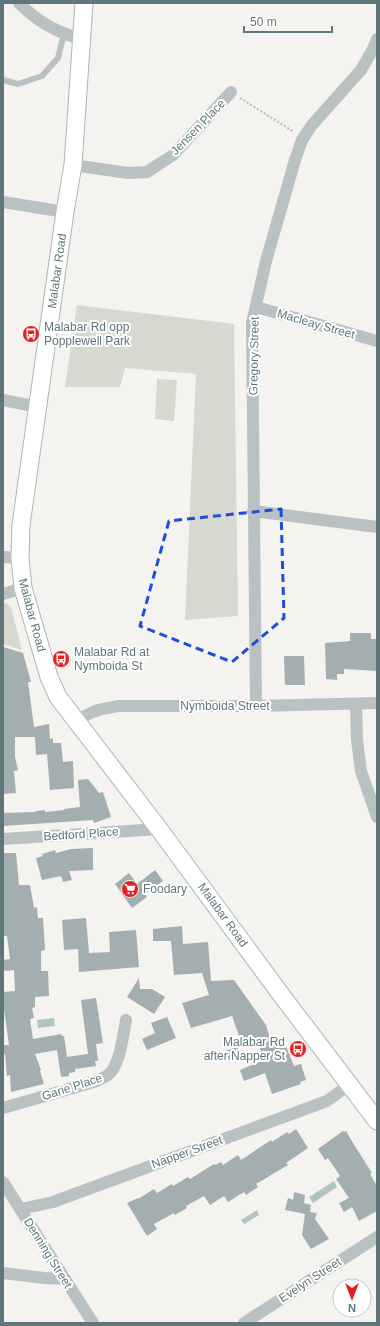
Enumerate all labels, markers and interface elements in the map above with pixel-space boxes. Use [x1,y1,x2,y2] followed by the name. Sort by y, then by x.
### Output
[244,8,332,34] scale bar
[250,15,277,29] text: 50 m
[168,96,228,158] street label: Jensen Place
[45,233,69,309] street label: Malabar Road
[276,306,357,342] street label: Macleay Street
[246,316,262,395] street label: Gregory Street
[44,320,131,348] place label: Malabar Rd opp Popplewell Park
[21,324,41,344] bus stop icon: Malabar Rd opp Popplewell Park
[15,577,49,653] street label: Malabar Road
[74,645,150,673] place label: Malabar Rd at Nymboida St
[51,649,71,669] bus stop icon: Malabar Rd at Nymboida St
[180,699,270,713] street label: Nymboida Street
[43,824,119,844] street label: Bedford Place
[120,879,140,899] supermarket icon: Foodary
[195,880,251,950] street label: Malabar Road
[143,882,187,896] place label: Foodary
[204,1035,286,1063] place label: Malabar Rd after Napper St
[288,1039,308,1059] bus stop icon: Malabar Rd after Napper St
[40,1071,104,1103] street label: Garie Place
[149,1132,225,1171] street label: Napper Street
[21,1215,75,1291] street label: Denning Street
[276,1254,344,1305] street label: Evelyn Street
[332,1278,372,1318] north arrow
[348,1302,356,1314] text: N

